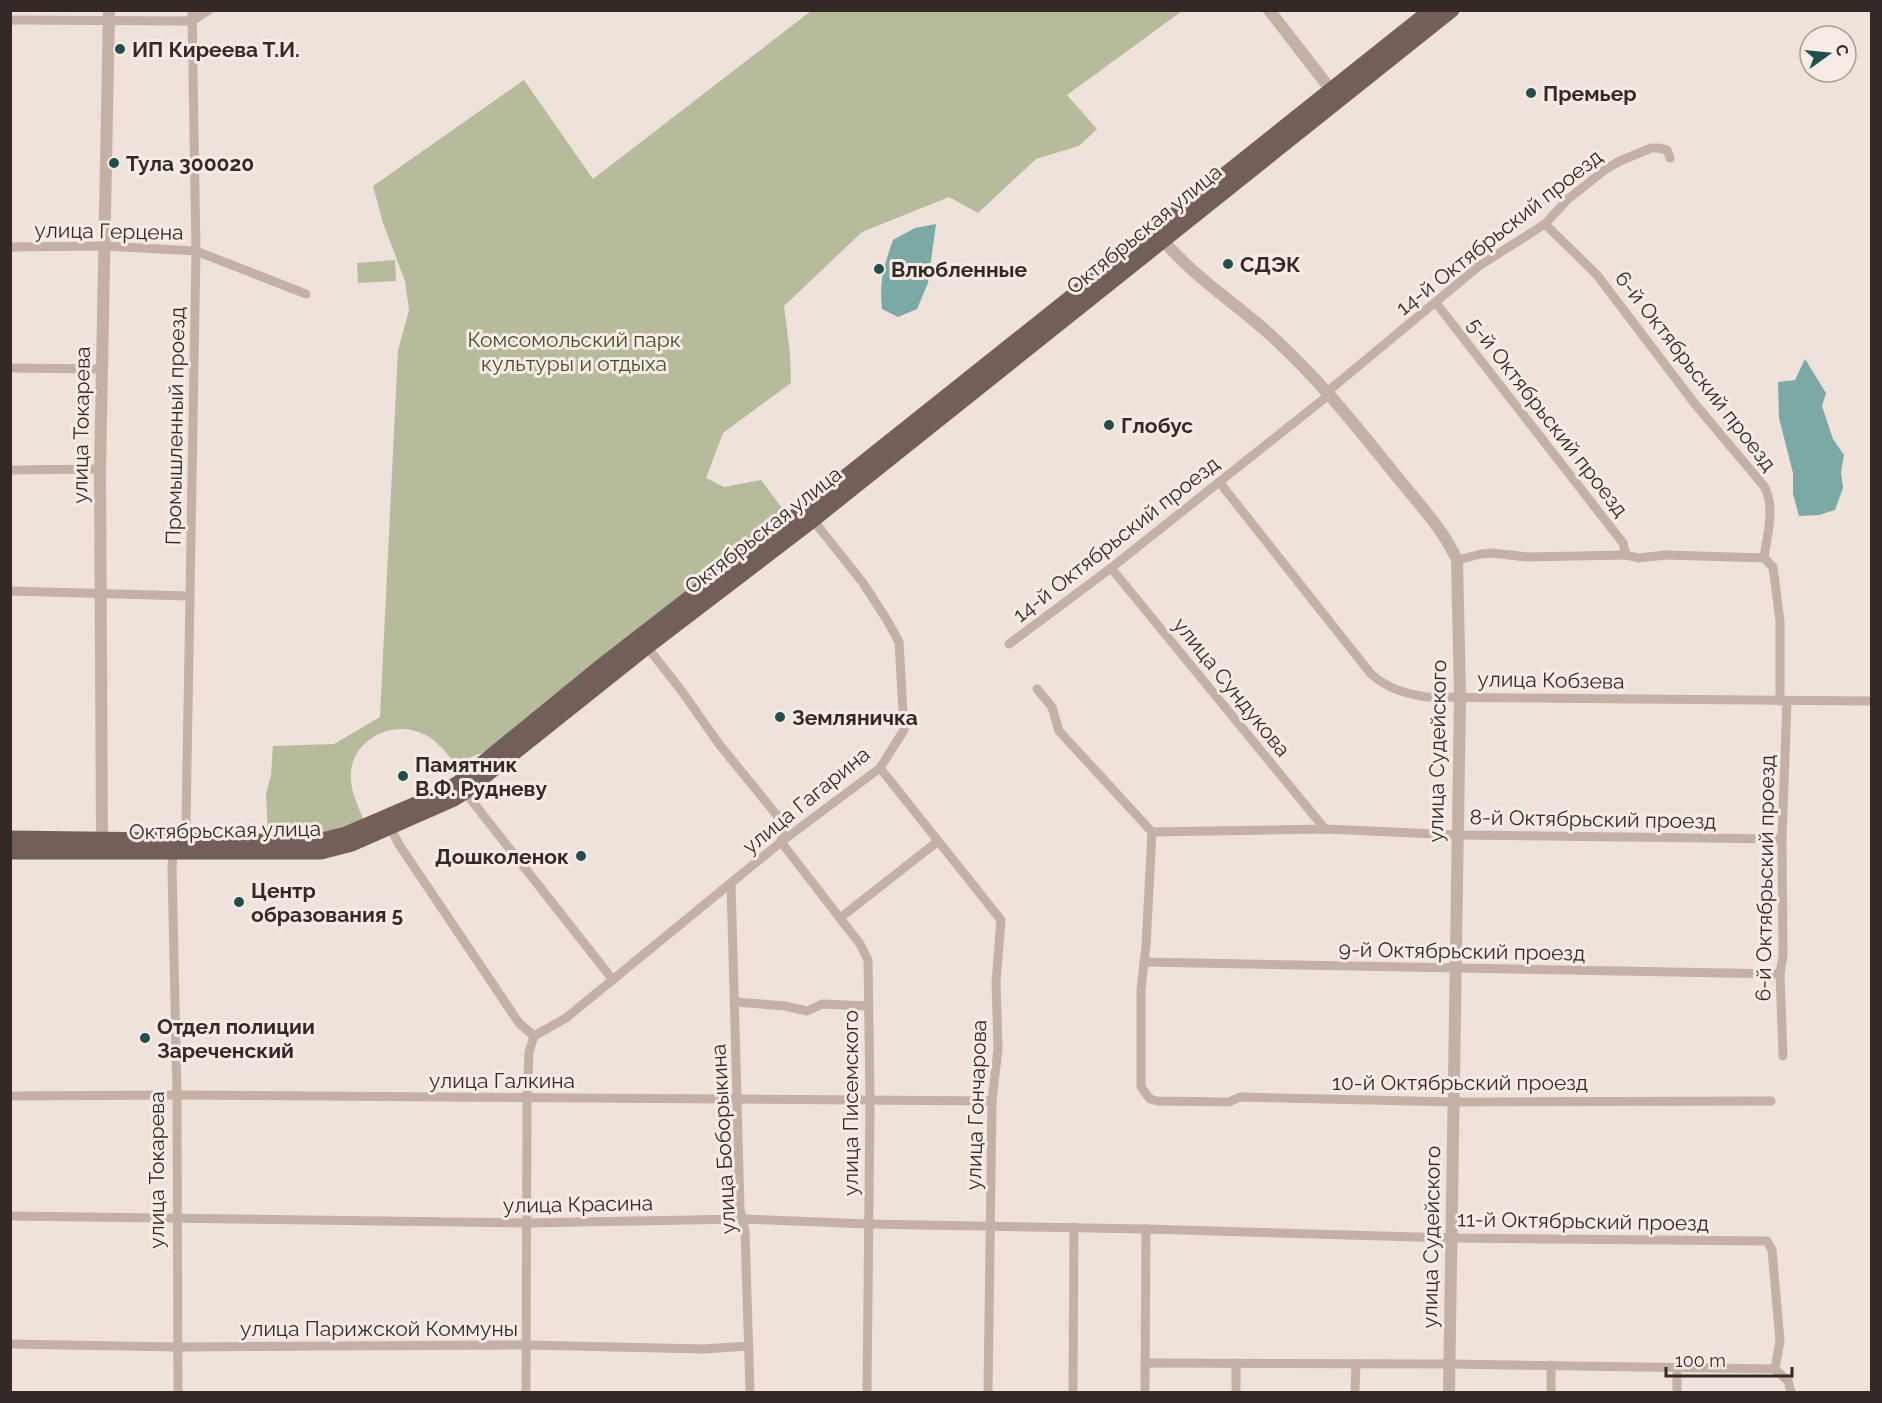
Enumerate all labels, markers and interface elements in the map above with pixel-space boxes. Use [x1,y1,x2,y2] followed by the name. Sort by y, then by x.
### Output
[1798,24,1858,84] north arrow
[132,37,300,62] place label: ИП Киреева Т.И.
[113,42,127,56] marker: ИП Киреева Т.И.
[1831,42,1853,58] text: С
[1543,81,1637,106] place label: Премьер
[1524,86,1538,100] marker: Премьер
[1391,144,1607,320] street label: 14-й Октябрьский проезд
[126,151,254,176] place label: Тула 300020
[107,156,121,170] marker: Тула 300020
[1061,159,1227,299] street label: Октябрьская улица
[34,217,184,245] street label: улица Герцена
[1240,252,1301,277] place label: СДЭК
[891,257,1028,282] place label: Влюбленные
[1221,257,1235,271] marker: СДЭК
[872,262,886,276] marker: Влюбленные
[1610,266,1782,476] street label: 6-й Октябрьский проезд
[160,307,190,545] street label: Промышленный проезд
[1463,313,1633,521] street label: 5-й Октябрьский проезд
[467,327,681,376] park label: Комсомольский парк культуры и отдыха
[67,346,95,504] street label: улица Токарева
[1121,413,1193,438] place label: Глобус
[1102,418,1116,432] marker: Глобус
[1008,451,1224,627] street label: 14-й Октябрьский проезд
[680,461,846,599] street label: Октябрьская улица
[1168,612,1296,762] street label: улица Сундукова
[1423,659,1451,843] street label: улица Судейского
[1477,666,1625,694] street label: улица Кобзева
[792,705,918,730] place label: Земляничка
[773,710,787,724] marker: Земляничка
[737,741,875,859] street label: улица Гагарина
[415,752,548,801] place label: Памятник В.Ф. Рудневу
[1750,754,1780,1002] street label: 6-й Октябрьский проезд
[396,769,410,783] marker: Памятник В.Ф. Рудневу
[1469,804,1717,834] street label: 8-й Октябрьский проезд
[129,816,321,844] street label: Октябрьская улица
[435,844,569,869] place label: Дошколенок
[574,849,588,863] marker: Дошколенок
[251,878,403,927] place label: Центр образования 5
[232,895,246,909] marker: Центр образования 5
[1339,936,1585,966] street label: 9-й Октябрьский проезд
[838,1010,863,1196] street label: улица Писемского
[157,1014,315,1063] place label: Отдел полиции Зареченский
[961,1019,991,1191] street label: улица Гончарова
[138,1031,152,1045] marker: Отдел полиции Зареченский
[706,1043,740,1235] street label: улица Боборыкина
[429,1068,575,1093] street label: улица Галкина
[1332,1070,1588,1095] street label: 10-й Октябрьский проезд
[144,1091,169,1249] street label: улица Токарева
[1417,1145,1445,1329] street label: улица Судейского
[503,1190,653,1218] street label: улица Красина
[1457,1206,1709,1236] street label: 11-й Октябрьский проезд
[240,1316,518,1341] street label: улица Парижской Коммуны
[1666,1340,1792,1378] scale bar
[1675,1350,1726,1371] text: 100 m

